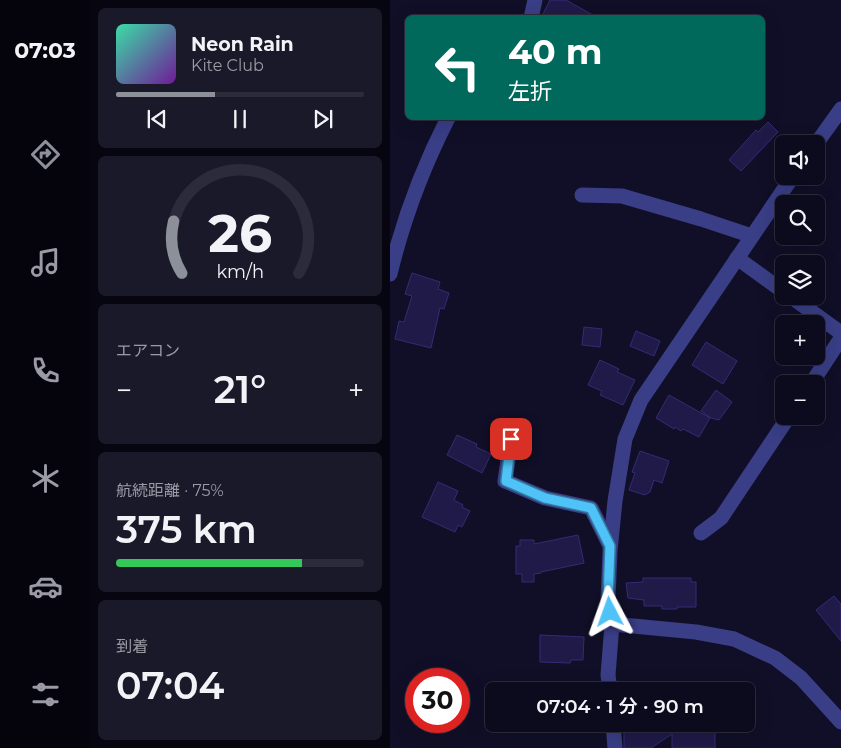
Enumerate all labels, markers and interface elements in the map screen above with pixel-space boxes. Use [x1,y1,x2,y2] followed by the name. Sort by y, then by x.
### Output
[508,30,603,73] text: 40 m
[191,33,294,56] text: Neon Rain
[425,35,490,100] icon: left
[14,37,76,64] text: 07:03
[191,56,264,75] text: Kite Club
[508,78,552,105] text: 左折
[143,105,171,133] icon: previous
[226,105,254,133] icon: pause
[309,105,337,133] icon: next
[775,135,825,425] map controls
[775,135,825,185] button: sound
[28,137,63,172] icon: directions
[775,195,825,245] button: search
[208,202,272,265] text: 26
[28,245,63,280] icon: music
[775,255,825,305] button: layers
[216,261,264,282] text: km/h
[775,315,825,365] button: +
[116,341,180,360] text: エアコン
[28,353,63,388] icon: phone
[214,366,266,413] text: 21°
[116,373,132,407] text: −
[348,373,364,407] text: +
[775,375,825,425] button: −
[490,418,532,460] pin
[497,425,525,453] icon: arrive
[28,461,63,496] icon: climate
[116,481,224,500] text: 航続距離 · 75%
[116,506,257,553] text: 375 km
[28,569,63,604] icon: car
[583,585,635,637] position arrow
[116,637,148,656] text: 到着
[116,662,224,709] text: 07:04
[405,668,470,733] speed limit sign: 30
[28,677,63,712] icon: filters
[536,695,704,718] text: 07:04 · 1 分 · 90 m

